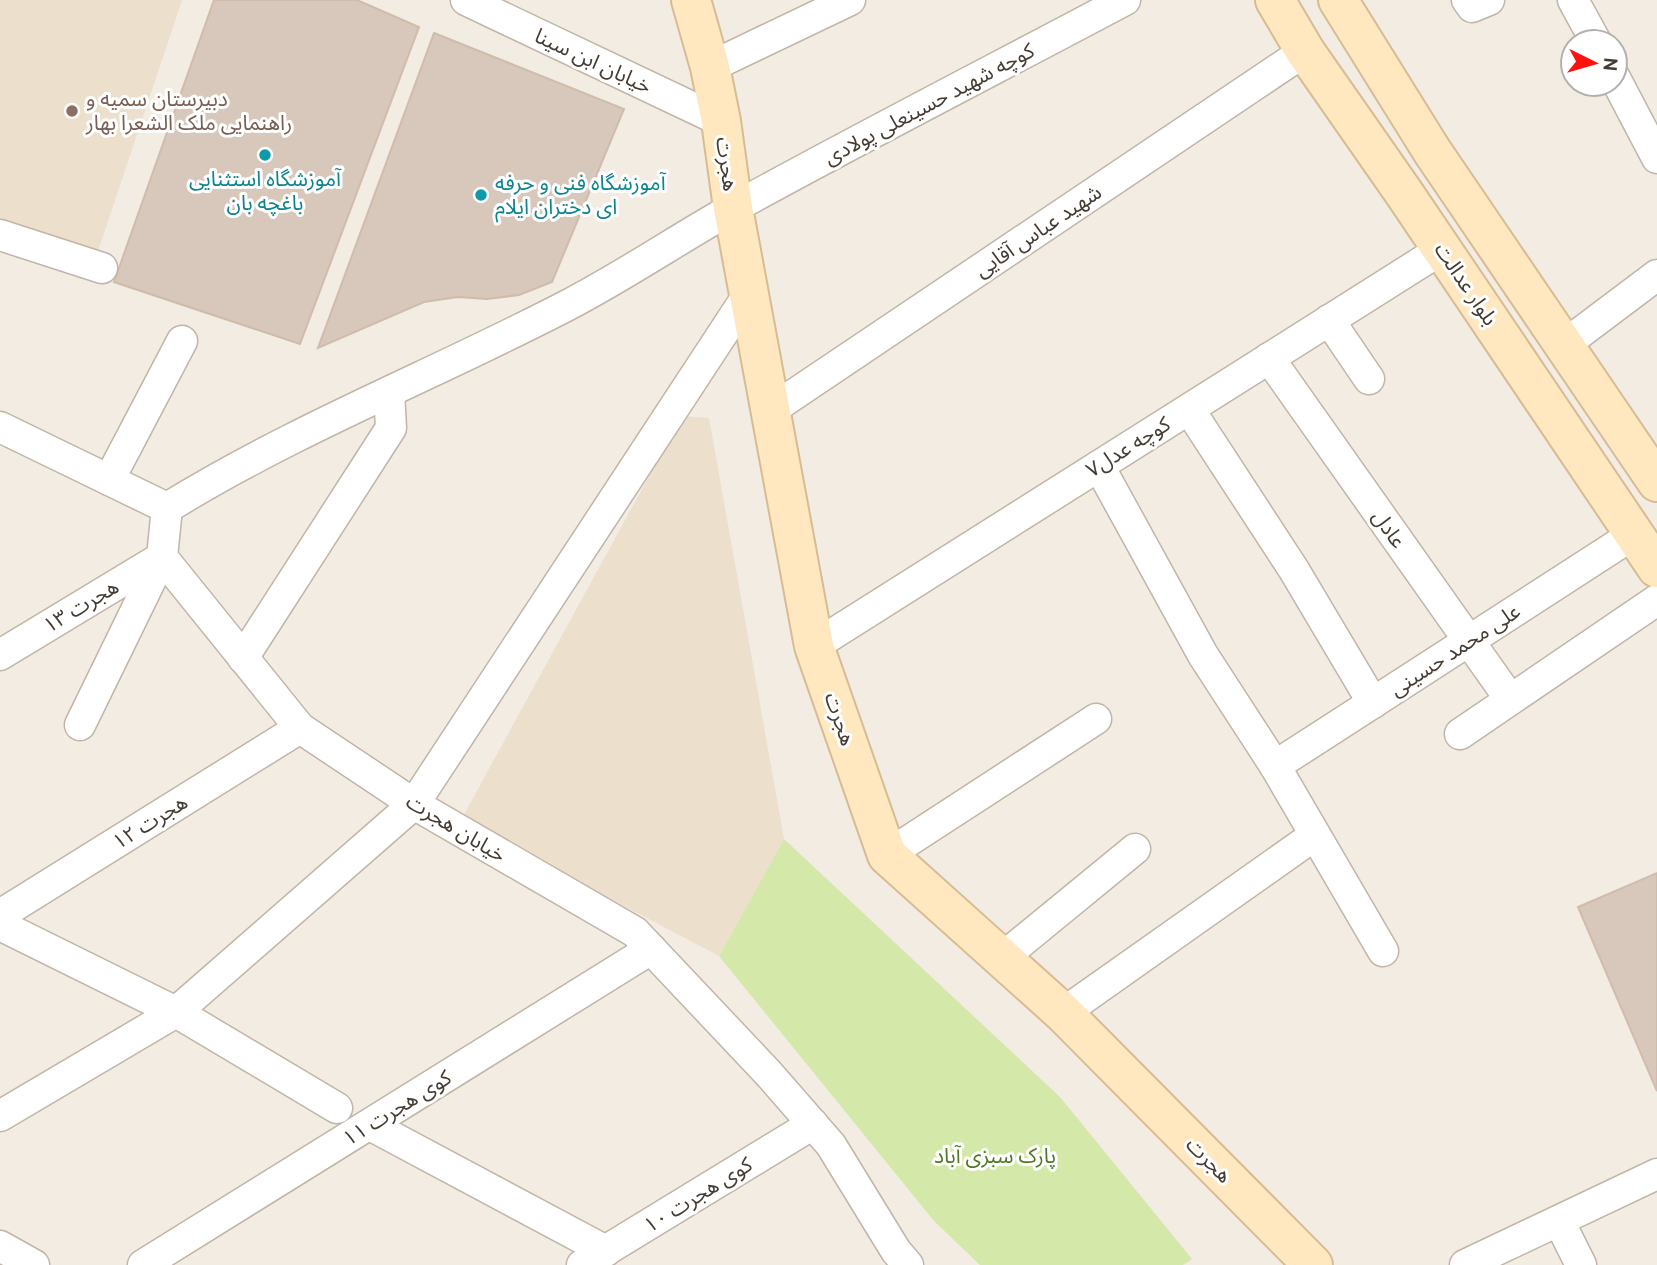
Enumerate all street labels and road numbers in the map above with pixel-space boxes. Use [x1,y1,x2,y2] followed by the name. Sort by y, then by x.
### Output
[530,24,655,101] street label: خیابان ابن سینا
[820,38,1040,172] street label: کوچه شهید حسینعلی پولادی
[708,135,743,193] street label: هجرت
[970,180,1107,285] street label: شهید عباس آقایی
[1427,238,1502,332] street label: بلوار عدالت
[1082,412,1176,485] street label: کوچه عدل۷
[1365,505,1411,555] street label: عادل
[39,574,125,640] street label: هجرت ۱۳
[1385,599,1526,704] street label: علی محمد حسینی
[817,689,860,750] street label: هجرت
[400,789,510,870] street label: خیابان هجرت
[108,790,193,857] street label: هجرت ۱۲
[338,1065,457,1153] street label: کوی هجرت ۱۱
[1179,1132,1237,1190] street label: هجرت
[639,1152,758,1240] street label: کوی هجرت ۱۰

